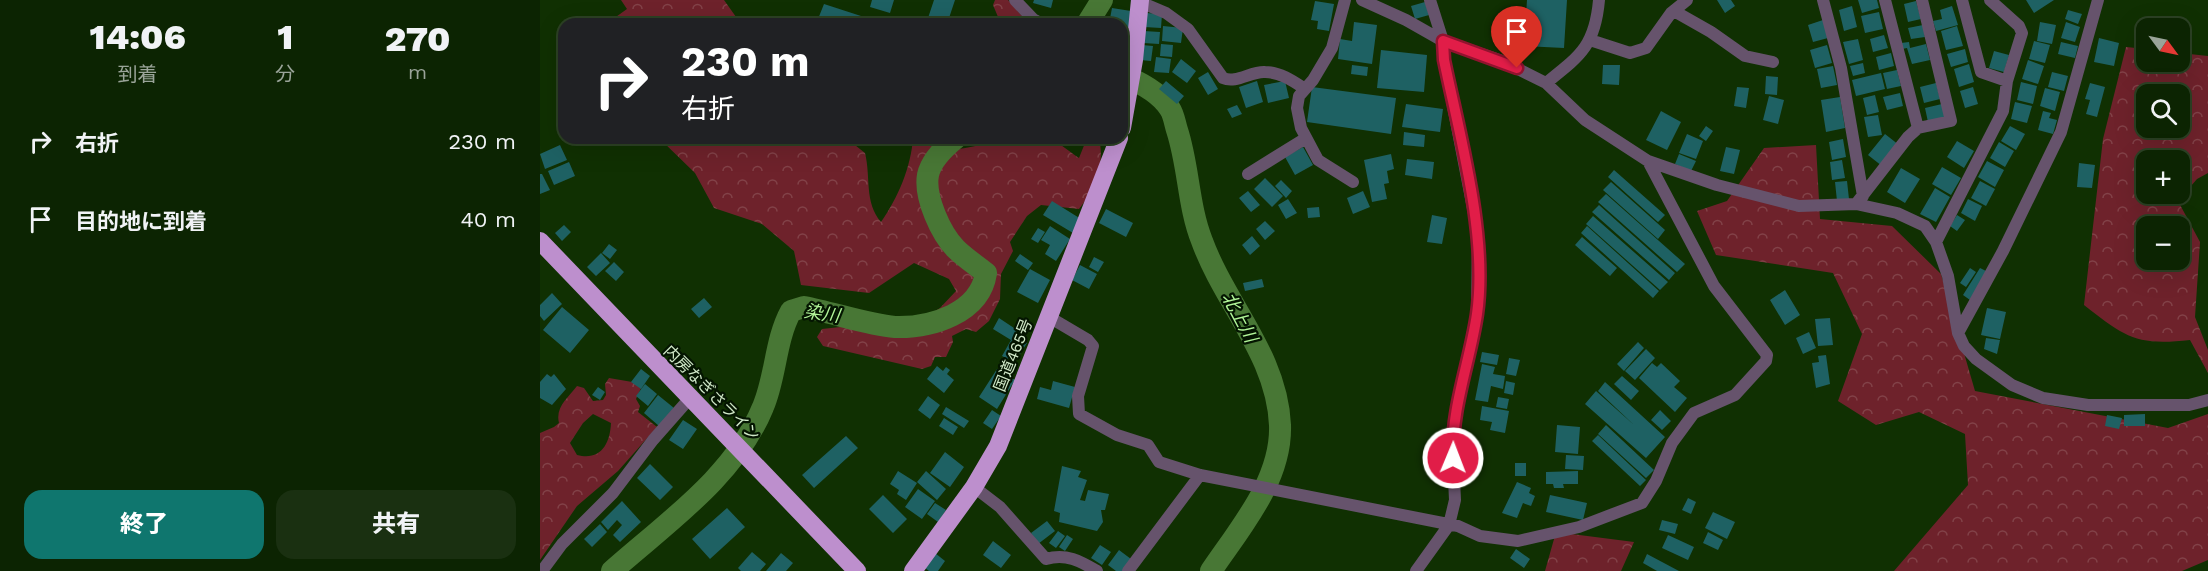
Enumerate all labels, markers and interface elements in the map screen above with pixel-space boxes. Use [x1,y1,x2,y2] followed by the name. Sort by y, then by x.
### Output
[1491,6,1542,68] pin
[1500,15,1533,48] icon: arrive
[89,16,186,58] text: 14:06
[277,16,293,58] text: 1
[385,18,451,60] text: 270
[2136,18,2190,72] north arrow
[2136,18,2190,270] map controls
[681,37,810,86] text: 230 m
[582,42,660,120] icon: right
[408,60,427,84] text: m
[118,62,158,86] text: 到着
[275,62,295,86] text: 分
[2136,84,2190,138] button: search
[681,93,735,125] text: 右折
[24,125,57,158] icon: right
[448,129,516,154] text: 230 m
[75,131,119,156] text: 右折
[2136,150,2190,204] button: +
[24,203,57,236] icon: arrive
[460,207,516,232] text: 40 m
[75,209,207,234] text: 目的地に到着
[2136,216,2190,270] button: −
[1218,288,1263,348] water label: 北上川
[803,300,843,326] water label: 染川
[990,316,1036,394] street label: 国道465号
[660,341,764,445] street label: 内房なぎさライン
[1421,426,1485,490] position arrow
[24,490,264,559] button: 終了
[276,490,516,559] button: 共有

